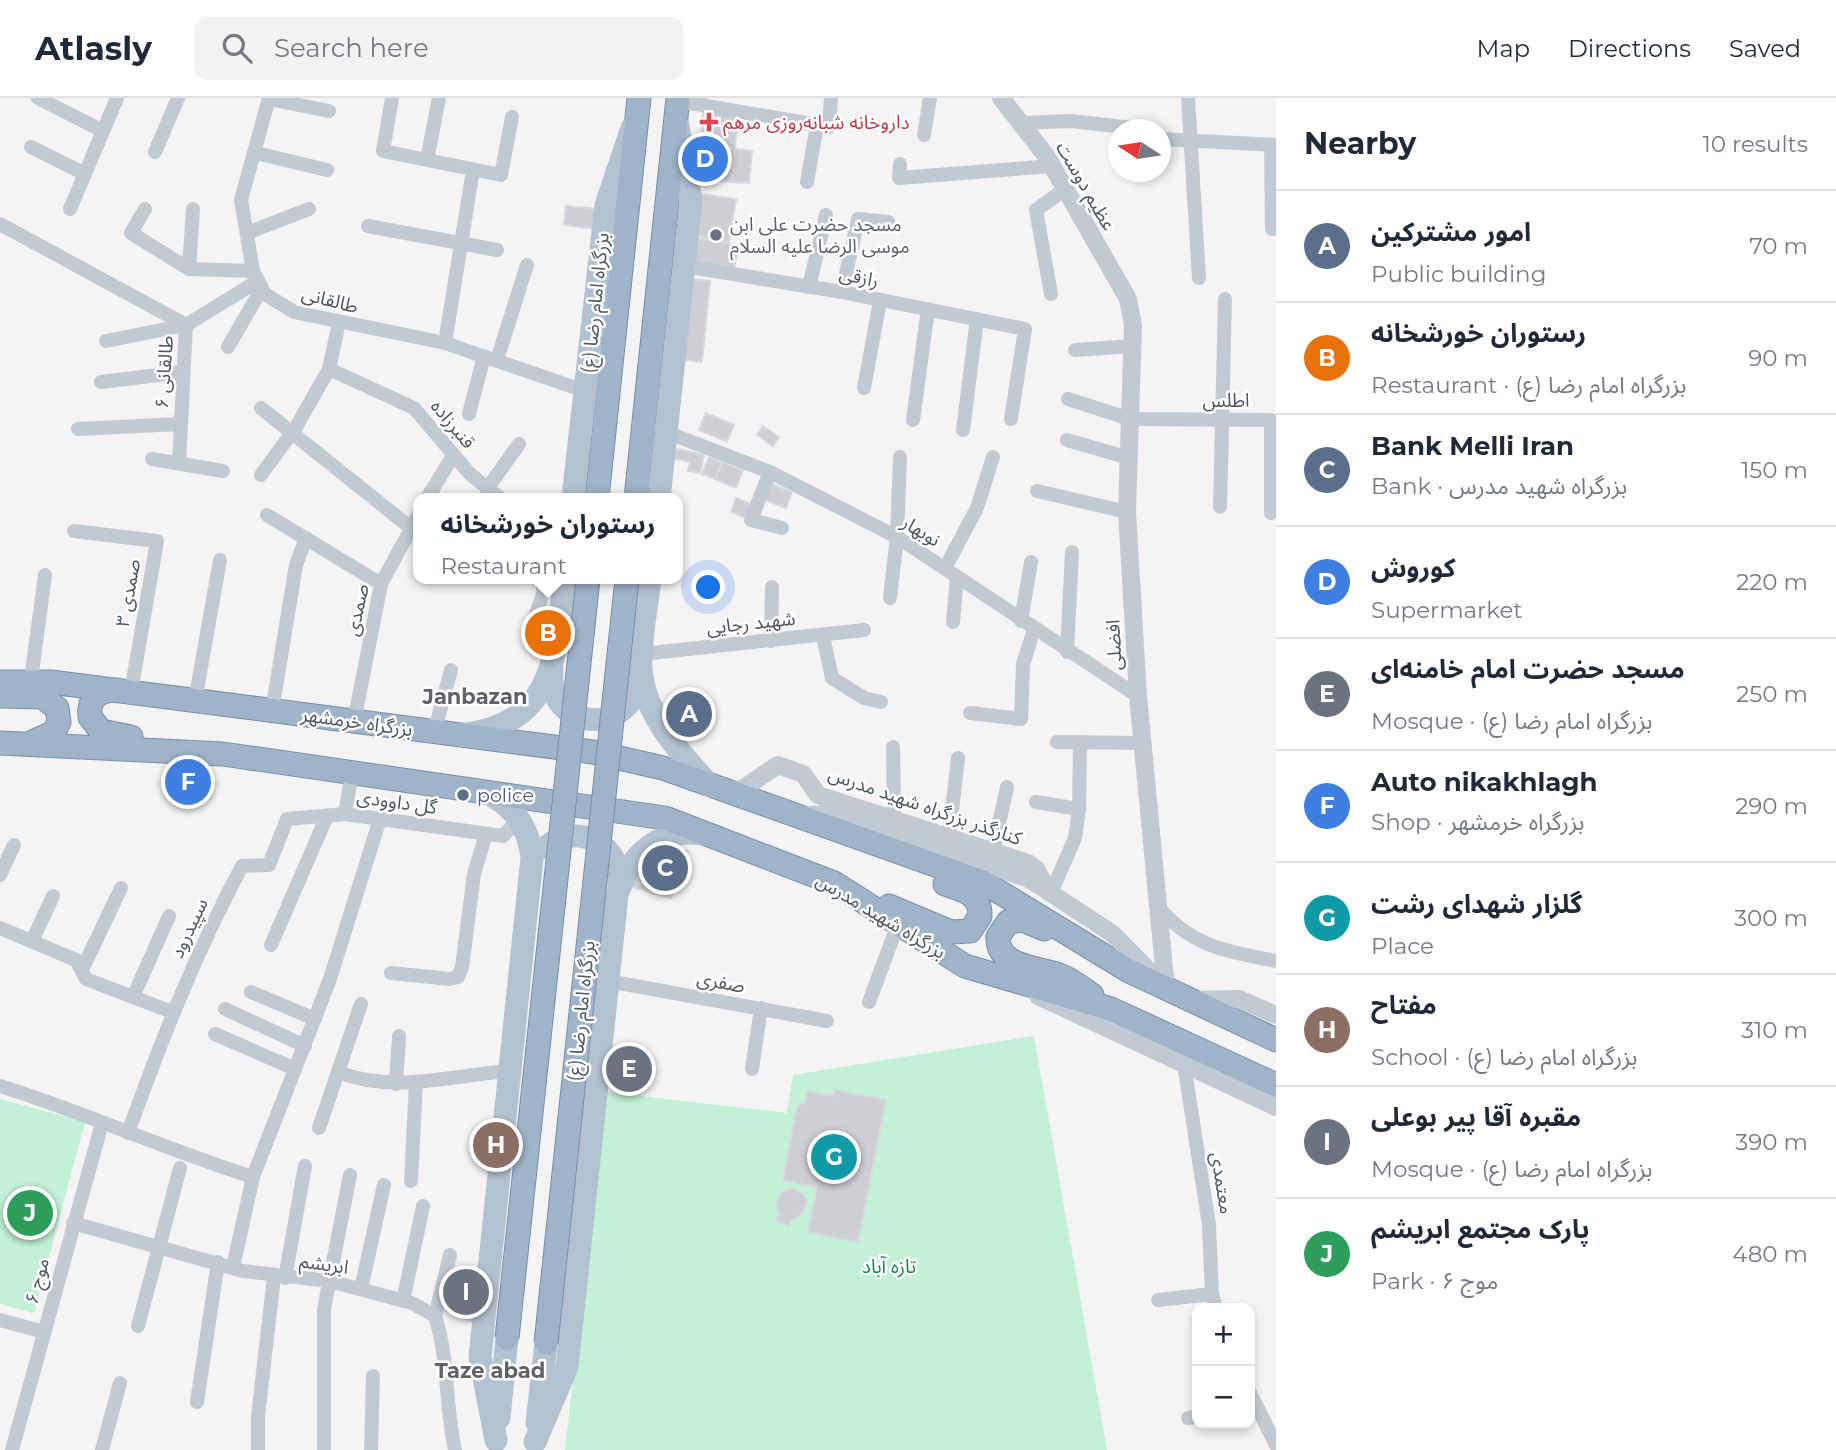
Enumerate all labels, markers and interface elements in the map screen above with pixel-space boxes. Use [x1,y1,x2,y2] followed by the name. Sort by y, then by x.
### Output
[194,17,684,80] search box
[35,28,152,68] text: Atlasly
[218,29,256,67] icon: search
[274,32,429,64] text: Search here
[1477,34,1530,63] text: Map
[1568,34,1691,63] text: Directions
[1729,34,1801,63] text: Saved
[723,111,910,137] place label: داروخانه شبانه‌روزی مرهم
[701,114,717,130] marker: داروخانه شبانه‌روزی مرهم
[1108,119,1171,182] north arrow
[1304,125,1416,162] text: Nearby
[1702,130,1808,158] text: 10 results
[682,133,728,185] pin: D
[1049,137,1121,236] street label: عظیم دوست
[730,213,910,261] place label: مسجد حضرت علی ابن موسی الرضا علیه السلام
[1371,216,1531,248] text: امور مشترکین
[708,227,724,243] marker: مسجد حضرت علی ابن موسی الرضا علیه السلام
[576,232,617,375] street label: بزرگراه امام رضا (ع)
[1318,232,1336,260] text: A
[1749,232,1808,260] text: 70 m
[1371,260,1546,288] text: Public building
[837,262,881,292] street label: رازقی
[299,282,361,318] street label: طالقانی
[1371,317,1586,349] text: رستوران خورشخانه
[150,335,178,409] street label: طالقانی ۶
[1318,344,1336,372] text: B
[1748,344,1808,372] text: 90 m
[1371,371,1686,399] text: Restaurant · بزرگراه امام رضا (ع)
[1202,389,1250,412] street label: اطلس
[426,395,480,453] street label: قنبرزاده
[1371,430,1574,462] text: Bank Melli Iran
[1319,456,1335,484] text: C
[1741,456,1808,484] text: 150 m
[1371,472,1627,500] text: Bank · بزرگراه شهید مدرس
[413,493,683,584] popup
[440,508,656,540] text: رستوران خورشخانه
[897,510,945,552] street label: نوبهار
[440,552,567,580] text: Restaurant
[1371,552,1456,584] text: کوروش
[111,557,145,629] street label: صمدی ۳
[1318,568,1337,596] text: D
[1736,568,1808,596] text: 220 m
[691,570,725,604] your location
[340,582,374,638] street label: صمدی
[1371,596,1523,624] text: Supermarket
[525,607,571,659] pin: B
[705,607,797,639] street label: شهید رجایی
[1101,619,1127,671] street label: افضلی
[1371,653,1685,685] text: مسجد حضرت امام خامنه‌ای
[1319,680,1335,708] text: E
[1736,680,1808,708] text: 250 m
[422,684,527,709] district label: Janbazan
[666,688,712,740] pin: A
[299,703,414,741] street label: بزرگراه خرمشهر
[1371,707,1652,735] text: Mosque · بزرگراه امام رضا (ع)
[165,756,211,808] pin: F
[825,762,1026,850] street label: کنارگذر بزرگراه شهید مدرس
[1371,766,1598,798] text: Auto nikakhlagh
[477,784,534,807] place label: police
[355,785,440,819] street label: گل داوودی
[455,787,471,803] marker: police
[1320,792,1334,820] text: F
[1735,792,1808,820] text: 290 m
[1371,808,1584,836] text: Shop · بزرگراه خرمشهر
[642,842,688,894] pin: C
[812,868,950,964] street label: بزرگراه شهید مدرس
[1371,888,1582,920] text: گلزار شهدای رشت
[165,894,214,962] street label: سپیدرود
[1318,904,1336,932] text: G
[1734,904,1808,932] text: 300 m
[1371,932,1434,960] text: Place
[562,940,603,1083] street label: بزرگراه امام رضا (ع)
[695,966,747,998] street label: صفری
[1371,989,1437,1021] text: مفتاح
[1318,1016,1336,1044] text: H
[1741,1016,1808,1044] text: 310 m
[606,1043,652,1095] pin: E
[1371,1043,1637,1071] text: School · بزرگراه امام رضا (ع)
[1371,1101,1581,1133] text: مقبره آقا پیر بوعلی
[473,1119,519,1171] pin: H
[1323,1128,1331,1156] text: I
[1735,1128,1808,1156] text: 390 m
[811,1131,857,1183] pin: G
[1206,1150,1238,1216] street label: معتمدی
[1371,1155,1652,1183] text: Mosque · بزرگراه امام رضا (ع)
[7,1187,53,1239] pin: J
[1371,1213,1590,1245] text: پارک مجتمع ابریشم
[1321,1240,1333,1268] text: J
[1732,1240,1808,1268] text: 480 m
[298,1249,350,1282] street label: ابریشم
[20,1255,56,1307] street label: موج ۶
[862,1255,916,1278] park label: تازه آباد
[443,1266,489,1318] pin: I
[1371,1267,1498,1295] text: Park · موج ۶
[1192,1303,1255,1429] map controls
[1192,1303,1255,1366] button: +
[435,1358,545,1383] district label: Taze abad
[1192,1366,1255,1429] button: −

